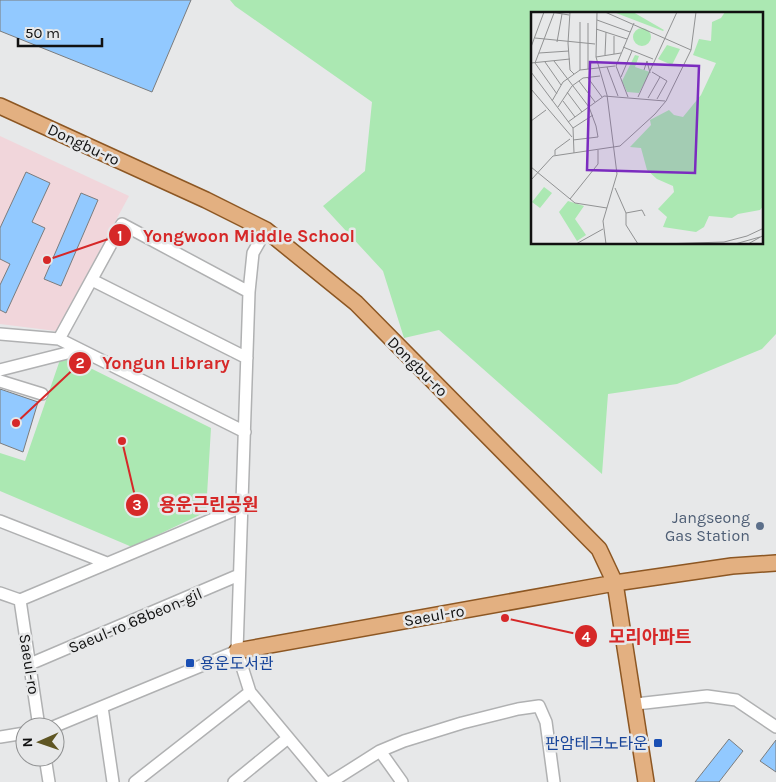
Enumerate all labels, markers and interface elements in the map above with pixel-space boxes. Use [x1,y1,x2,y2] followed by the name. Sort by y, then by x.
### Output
[531,12,764,245] inset map
[18,15,101,47] scale bar
[25,24,60,42] text: 50 m
[45,120,123,169] street label: Dongbu-ro
[108,219,365,252] callout: Yongwoon Middle School
[143,225,355,247] text: Yongwoon Middle School
[117,227,123,245] text: 1
[384,332,452,400] street label: Dongbu-ro
[68,346,240,379] callout: Yongun Library
[102,352,230,374] text: Yongun Library
[75,354,85,372] text: 2
[124,489,269,522] callout: 용운근린공원
[159,494,259,516] text: 용운근린공원
[132,496,142,514] text: 3
[665,508,750,545] place label: Jangseong Gas Station
[754,520,766,532] marker: Jangseong Gas Station
[65,584,205,657] street label: Saeul-ro 68beon-gil
[402,601,466,630] street label: Saeul-ro
[574,620,702,653] callout: 모리아파트
[609,626,691,648] text: 모리아파트
[582,628,591,646] text: 4
[15,632,44,696] street label: Saeul-ro
[200,654,274,673] place label: 용운도서관
[184,657,196,669] marker: 용운도서관
[15,717,65,767] north arrow
[545,734,648,753] place label: 판암테크노타운
[19,737,36,748] text: N
[652,737,664,749] marker: 판암테크노타운

